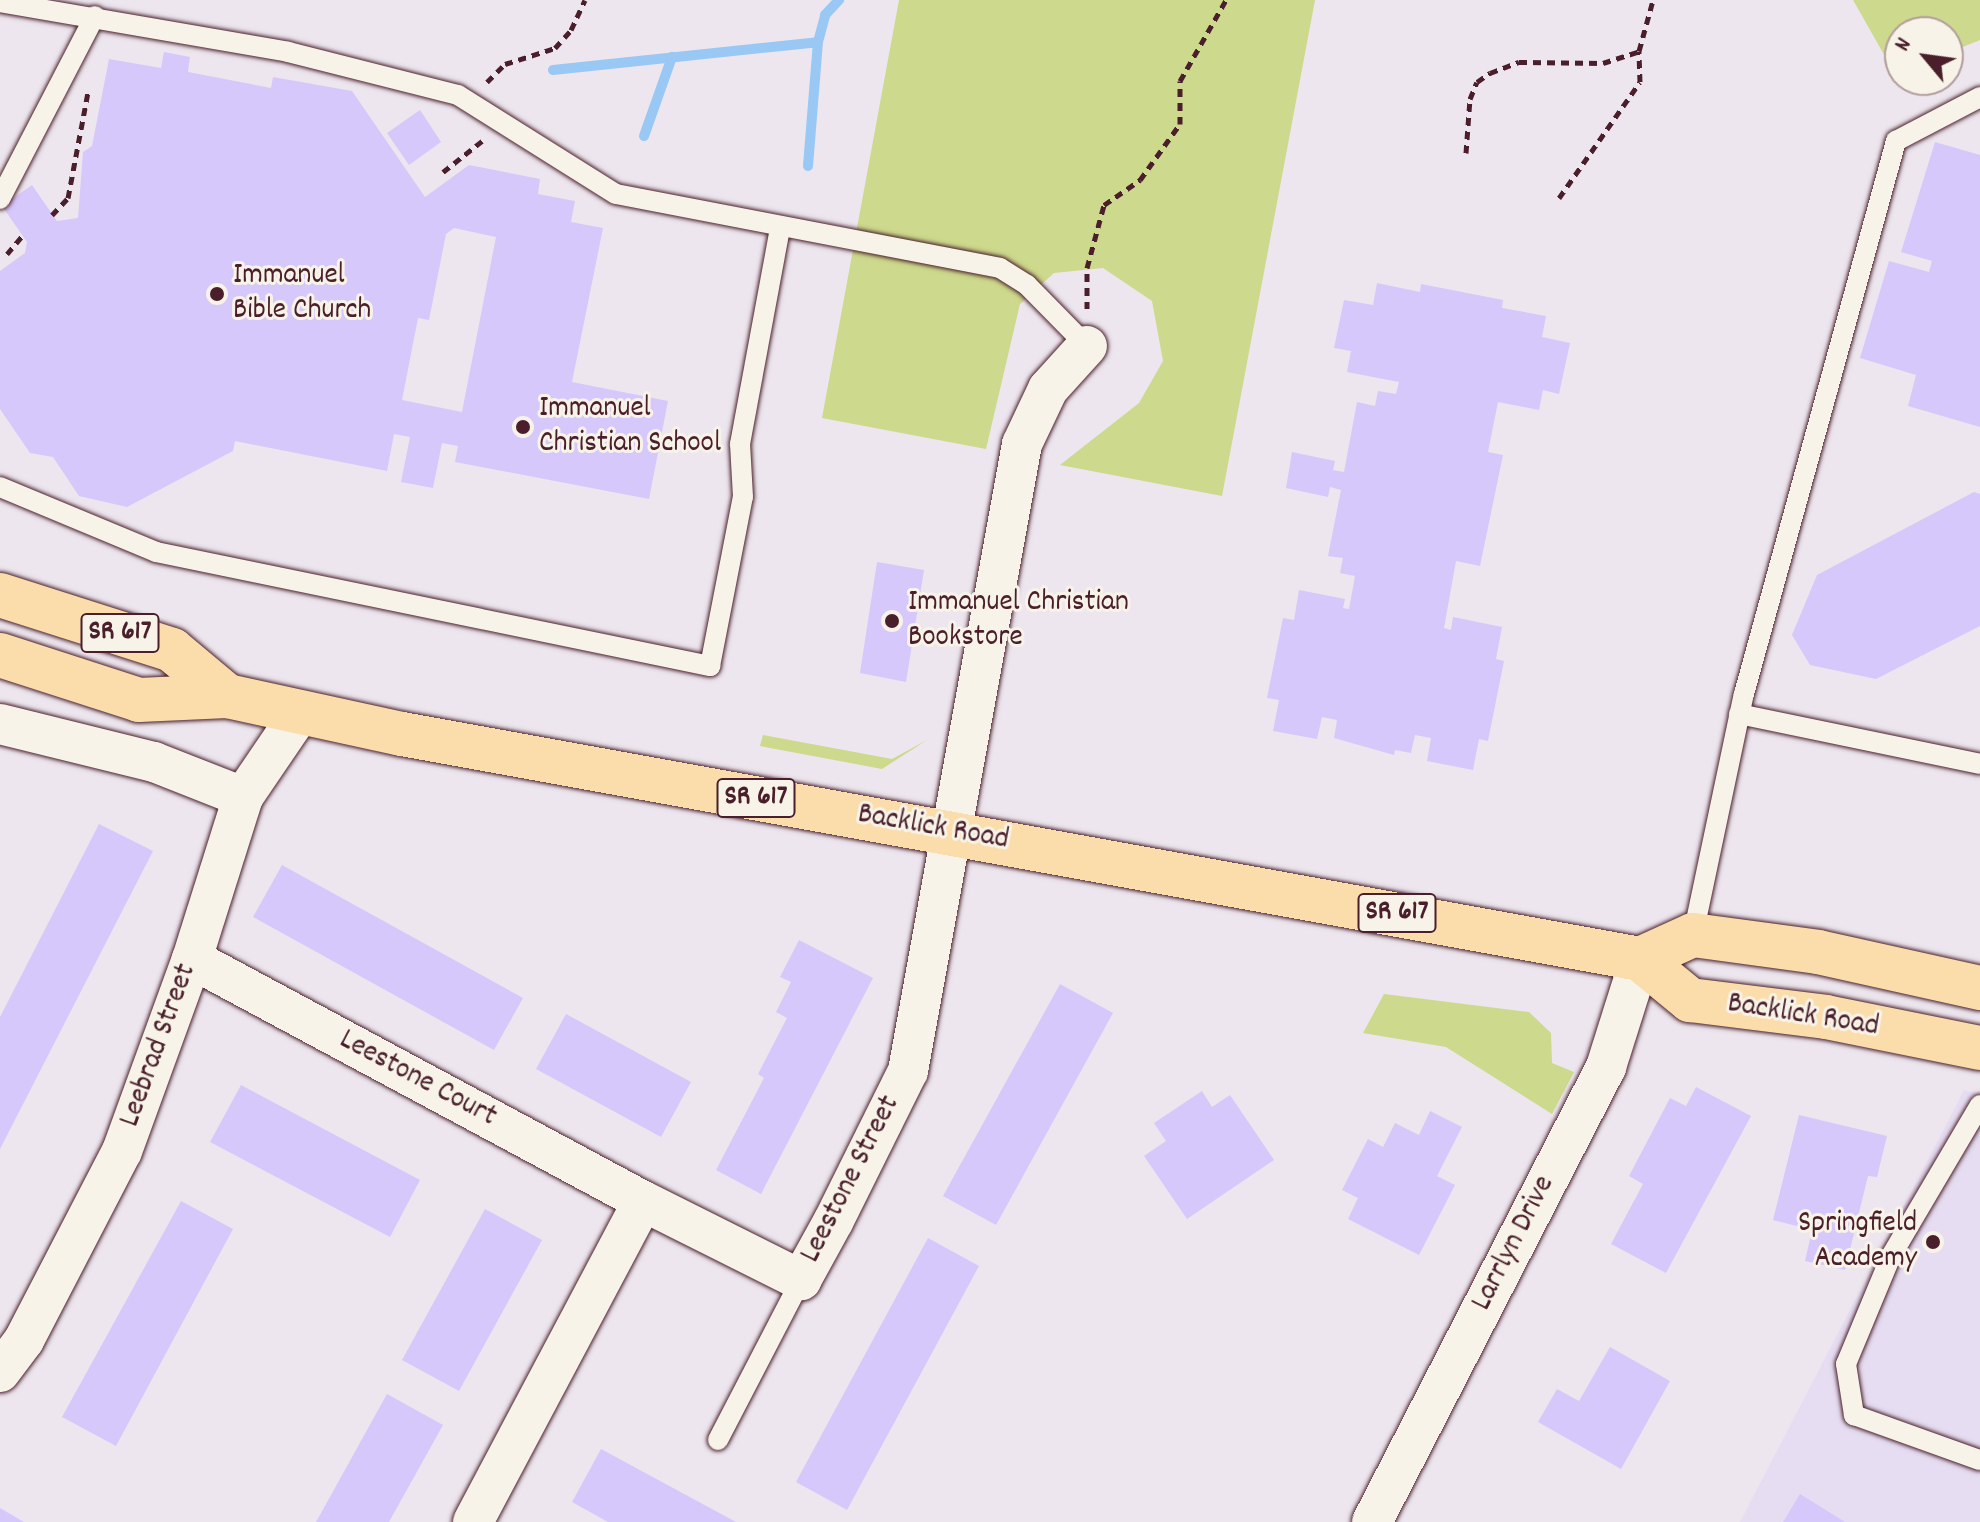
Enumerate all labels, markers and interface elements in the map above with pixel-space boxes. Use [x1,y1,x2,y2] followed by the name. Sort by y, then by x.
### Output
[1884,16,1964,96] north arrow
[1888,33,1921,57] text: N
[233,259,371,330] place label: Immanuel Bible Church
[208,285,226,303] marker: Immanuel Bible Church
[539,392,721,462] place label: Immanuel Christian School
[514,418,532,436] marker: Immanuel Christian School
[908,586,1129,656] place label: Immanuel Christian Bookstore
[80,609,160,657] road number: SR 617
[883,612,901,630] marker: Immanuel Christian Bookstore
[716,774,796,822] road number: SR 617
[855,798,1011,860] street label: Backlick Road
[1357,889,1437,937] road number: SR 617
[114,960,206,1132] street label: Leebrad Street
[1725,987,1881,1047] street label: Backlick Road
[332,1024,502,1136] street label: Leestone Court
[795,1091,909,1269] street label: Leestone Street
[1466,1171,1564,1317] street label: Larrlyn Drive
[1798,1207,1917,1278] place label: Springfield Academy
[1924,1233,1942,1251] marker: Springfield Academy

